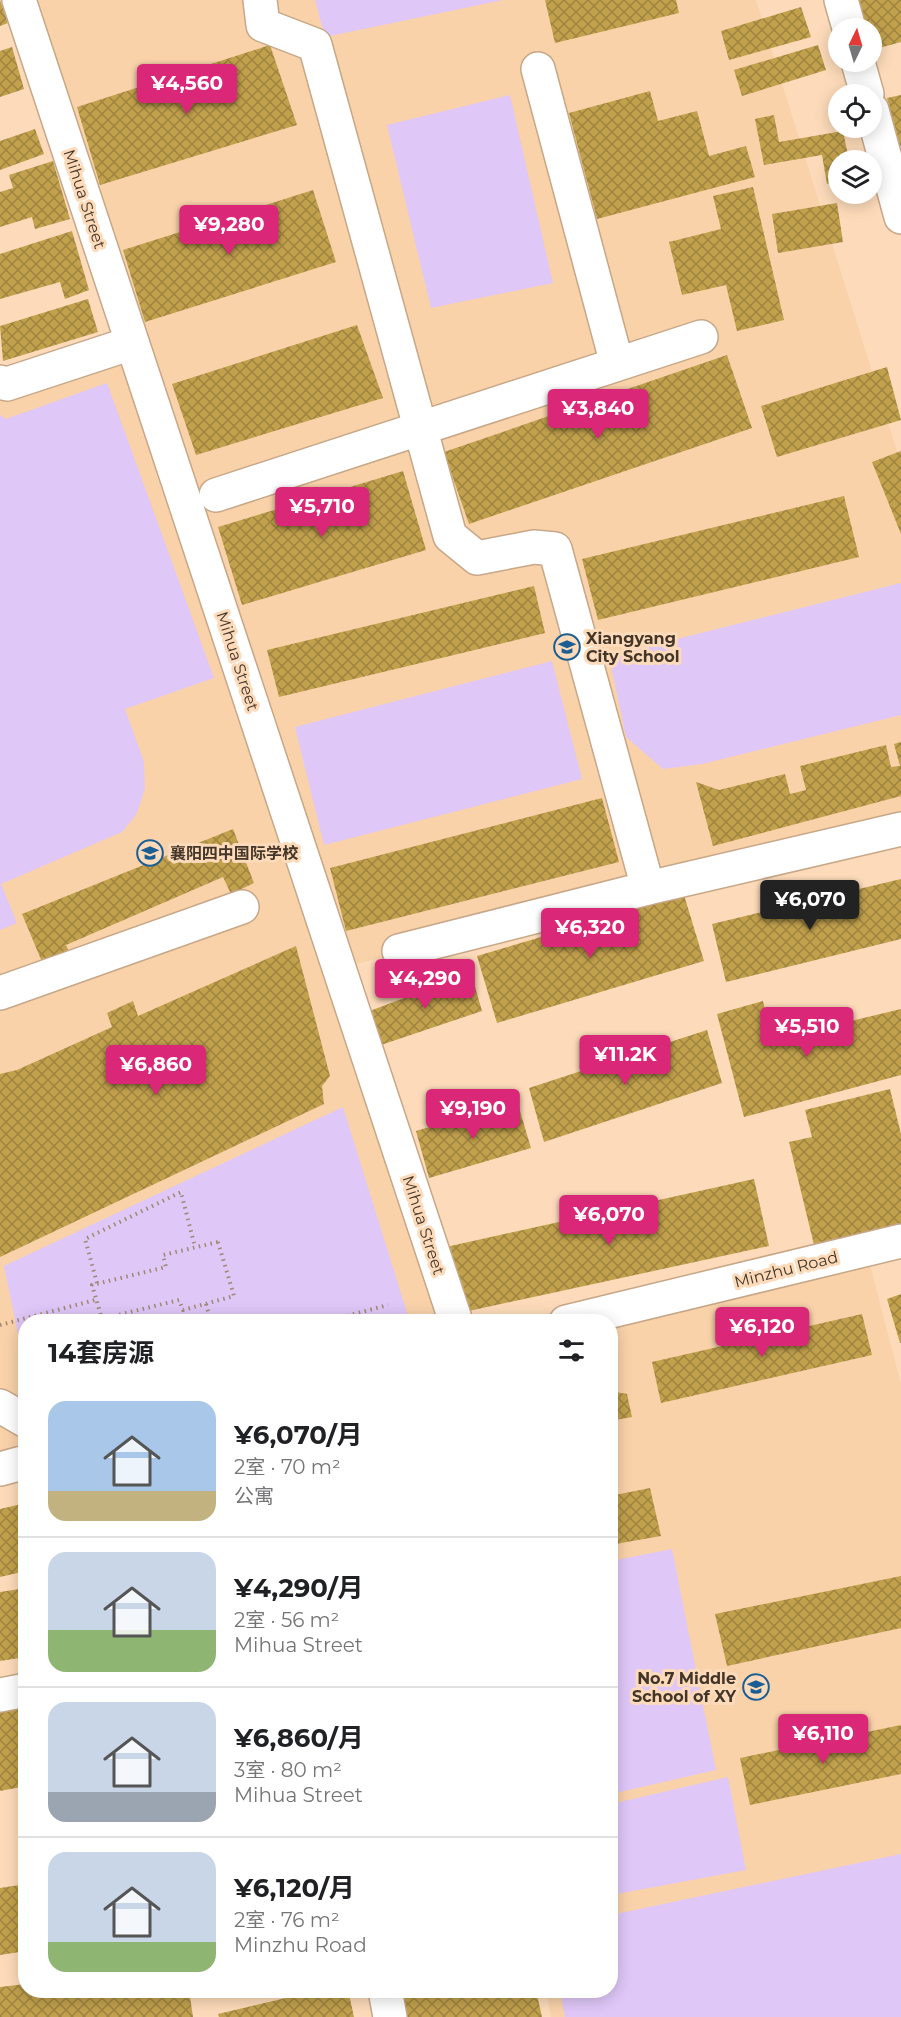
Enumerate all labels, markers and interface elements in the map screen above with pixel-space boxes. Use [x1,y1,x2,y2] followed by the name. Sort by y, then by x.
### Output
[828,18,882,72] north arrow
[828,18,882,204] map controls
[138,64,236,115] pin: ¥4,560
[151,71,223,95] text: ¥4,560
[828,84,882,138] button: locate
[60,147,110,252] street label: Mihua Street
[828,150,882,204] button: layers
[180,205,278,256] pin: ¥9,280
[193,212,265,236] text: ¥9,280
[549,389,647,440] pin: ¥3,840
[562,396,634,420] text: ¥3,840
[273,487,371,538] pin: ¥5,710
[289,494,355,518] text: ¥5,710
[213,609,263,714] street label: Mihua Street
[586,629,680,666] place label: Xiangyang City School
[552,632,582,662] school or university icon: Xiangyang City School
[135,838,165,868] school or university icon: 襄阳四中国际学校
[170,844,299,863] place label: 襄阳四中国际学校
[761,880,859,931] pin: ¥6,070
[774,887,846,911] text: ¥6,070
[541,908,639,959] pin: ¥6,320
[555,915,625,939] text: ¥6,320
[376,959,474,1010] pin: ¥4,290
[389,966,461,990] text: ¥4,290
[758,1007,856,1058] pin: ¥5,510
[774,1014,840,1038] text: ¥5,510
[576,1035,674,1086] pin: ¥11.2K
[593,1042,657,1066] text: ¥11.2K
[107,1045,205,1096] pin: ¥6,860
[120,1052,192,1076] text: ¥6,860
[424,1089,522,1140] pin: ¥9,190
[440,1096,506,1120] text: ¥9,190
[399,1173,449,1278] street label: Mihua Street
[560,1195,658,1246] pin: ¥6,070
[573,1202,645,1226] text: ¥6,070
[732,1247,840,1292] street label: Minzhu Road
[713,1307,811,1358] pin: ¥6,120
[729,1314,795,1338] text: ¥6,120
[555,1334,588,1367] icon: filters
[48,1337,154,1369] text: 14套房源
[234,1419,363,1451] text: ¥6,070/月
[96,1425,168,1497] icon: home
[234,1455,341,1479] text: 2室 · 70 m²
[234,1484,274,1508] text: 公寓
[234,1572,364,1604] text: ¥4,290/月
[96,1576,168,1648] icon: home
[234,1608,339,1632] text: 2室 · 56 m²
[234,1633,363,1657] text: Mihua Street
[632,1669,737,1706] place label: No.7 Middle School of XY
[741,1672,771,1702] school or university icon: No.7 Middle School of XY
[774,1714,872,1765] pin: ¥6,110
[792,1721,854,1745] text: ¥6,110
[234,1722,364,1754] text: ¥6,860/月
[96,1726,168,1798] icon: home
[234,1758,342,1782] text: 3室 · 80 m²
[234,1783,363,1807] text: Mihua Street
[234,1872,355,1904] text: ¥6,120/月
[96,1876,168,1948] icon: home
[234,1908,340,1932] text: 2室 · 76 m²
[234,1933,367,1957] text: Minzhu Road

